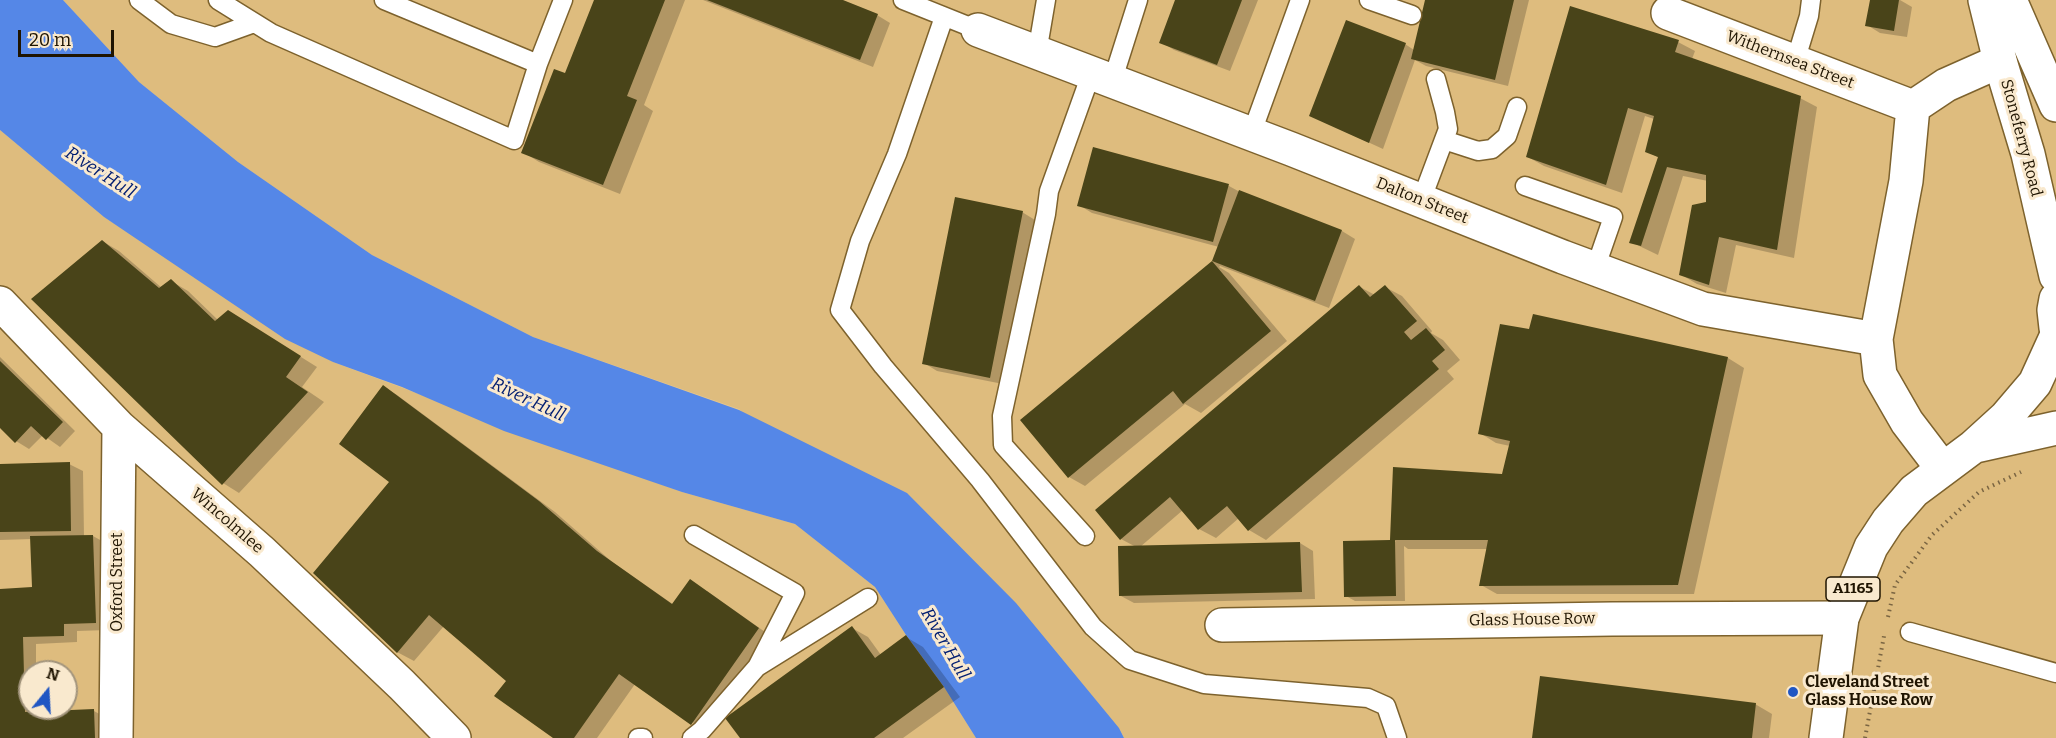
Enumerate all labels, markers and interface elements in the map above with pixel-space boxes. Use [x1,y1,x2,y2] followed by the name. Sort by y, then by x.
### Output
[21,18,117,56] scale bar
[1723,27,1857,93] street label: Withernsea Street
[29,29,71,51] text: 20 m
[1996,77,2046,199] street label: Stoneferry Road
[61,142,139,204] water label: River Hull
[1373,174,1471,228] street label: Dalton Street
[488,373,568,427] water label: River Hull
[187,484,267,558] street label: Wincolmlee
[108,532,128,632] street label: Oxford Street
[1826,577,1880,601] road number: A1165
[916,604,974,684] water label: River Hull
[1469,609,1595,631] street label: Glass House Row
[18,660,78,720] north arrow
[44,663,62,685] text: N
[1805,673,1933,711] place label: Cleveland Street Glass House Row
[1786,685,1800,699] marker: Cleveland Street Glass House Row

